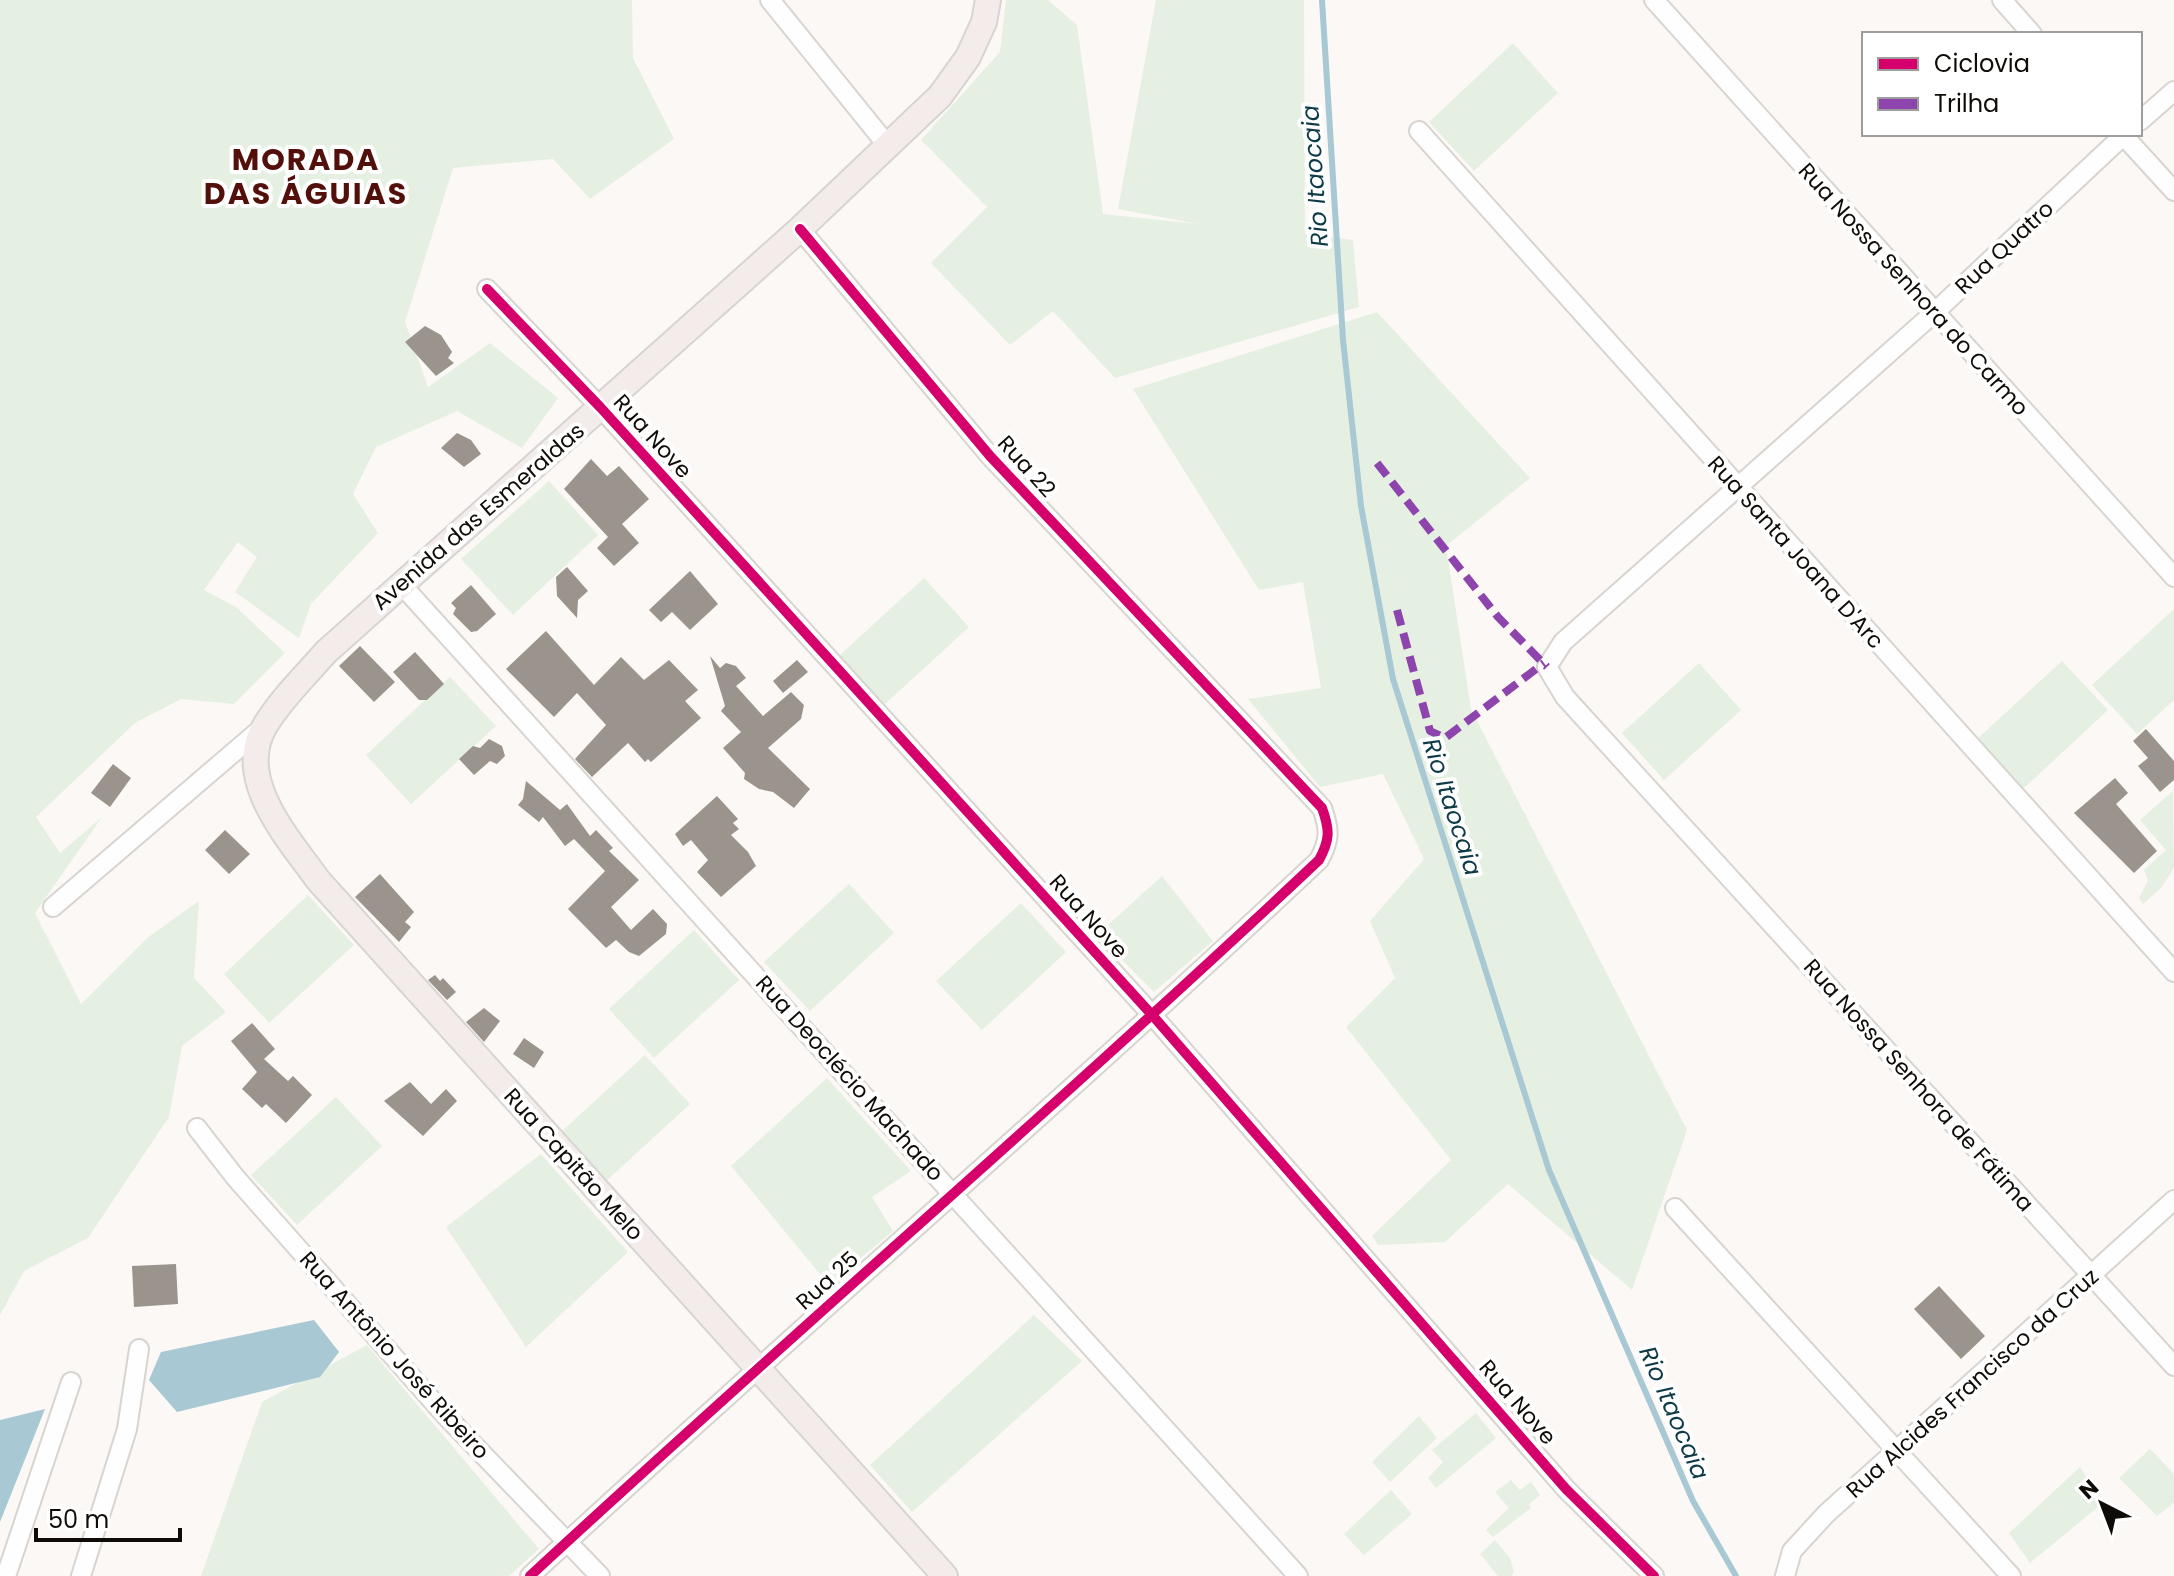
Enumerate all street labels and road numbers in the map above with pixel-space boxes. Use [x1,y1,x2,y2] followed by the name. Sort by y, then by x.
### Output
[1791,156,2036,423] street label: Rua Nossa Senhora do Carmo
[1948,193,2061,301] street label: Rua Quatro
[606,387,699,485] street label: Rua Nove
[366,416,591,617] street label: Avenida das Esmeraldas
[991,429,1063,504] street label: Rua 22
[1701,449,1891,655] street label: Rua Santa Joana D'Arc
[1042,867,1135,965] street label: Rua Nove
[1797,952,2041,1219] street label: Rua Nossa Senhora de Fátima
[749,968,951,1188] street label: Rua Deoclécio Machado
[497,1081,650,1247] street label: Rua Capitão Melo
[293,1244,497,1466] street label: Rua Antônio José Ribeiro
[789,1244,865,1317] street label: Rua 25
[1839,1262,2105,1505] street label: Rua Alcides Francisco da Cruz
[1472,1353,1563,1452] street label: Rua Nove

